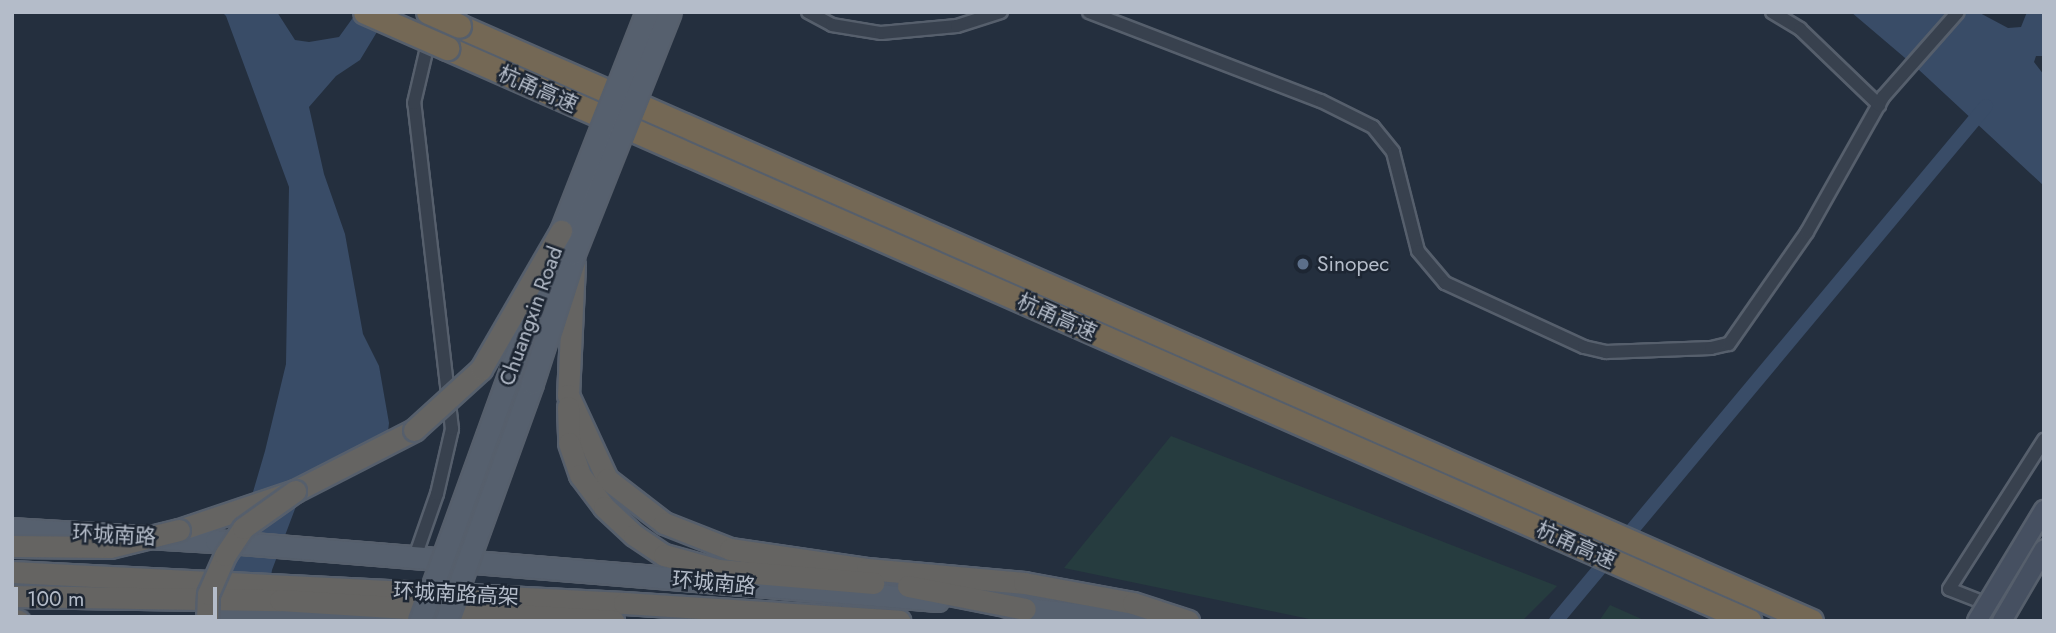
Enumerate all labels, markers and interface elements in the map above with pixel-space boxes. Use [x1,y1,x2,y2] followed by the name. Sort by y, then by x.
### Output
[495,60,581,118] street label: 杭甬高速
[494,243,568,389] street label: Chuangxin Road
[1317,251,1389,277] place label: Sinopec
[1295,256,1311,272] marker: Sinopec
[1014,288,1100,346] street label: 杭甬高速
[1533,516,1619,574] street label: 杭甬高速
[71,520,157,550] street label: 环城南路
[671,567,757,599] street label: 环城南路
[18,574,220,618] scale bar
[392,578,520,610] street label: 环城南路高架
[27,584,84,614] text: 100 m

